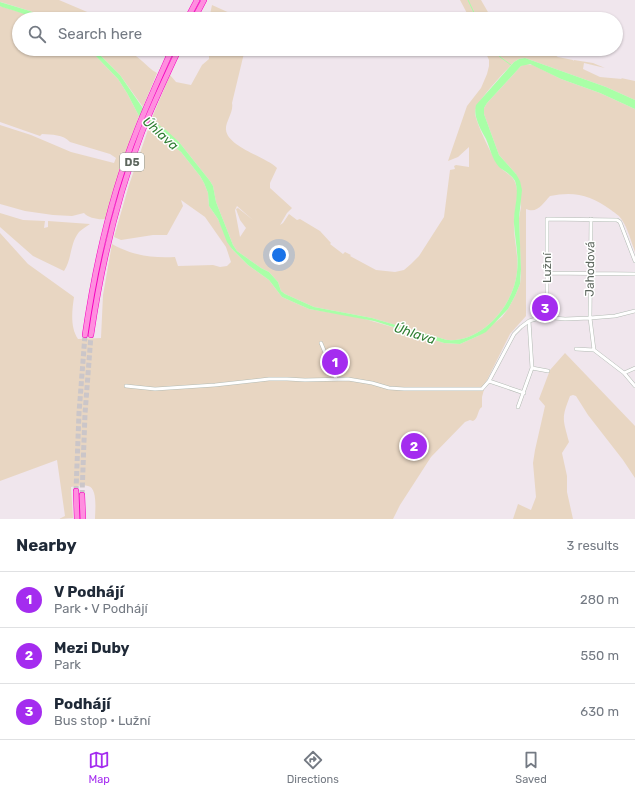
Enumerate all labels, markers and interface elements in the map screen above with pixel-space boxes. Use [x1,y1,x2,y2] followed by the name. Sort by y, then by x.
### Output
[12,12,623,56] search box
[26,23,48,45] icon: search
[58,25,142,43] text: Search here
[140,114,182,153] water label: Úhlava
[120,153,144,171] road number: D5
[583,241,597,297] street label: Jahodová
[269,245,289,265] your location
[540,252,554,283] street label: Lužní
[532,293,558,323] pin: 3
[392,320,438,347] water label: Úhlava
[322,347,348,377] pin: 1
[401,431,427,461] pin: 2
[16,535,77,555] text: Nearby
[567,538,619,553] text: 3 results
[54,583,124,601] text: V Podhájí
[26,592,32,607] text: 1
[580,592,619,607] text: 280 m
[54,601,148,616] text: Park · V Podhájí
[54,639,130,657] text: Mezi Duby
[25,648,33,663] text: 2
[581,648,619,663] text: 550 m
[54,657,81,672] text: Park
[54,695,111,713] text: Podhájí
[25,704,33,719] text: 3
[580,704,619,719] text: 630 m
[54,713,150,728] text: Bus stop · Lužní
[88,749,110,786] tab: Map
[287,749,339,786] tab: Directions
[515,749,547,786] tab: Saved

